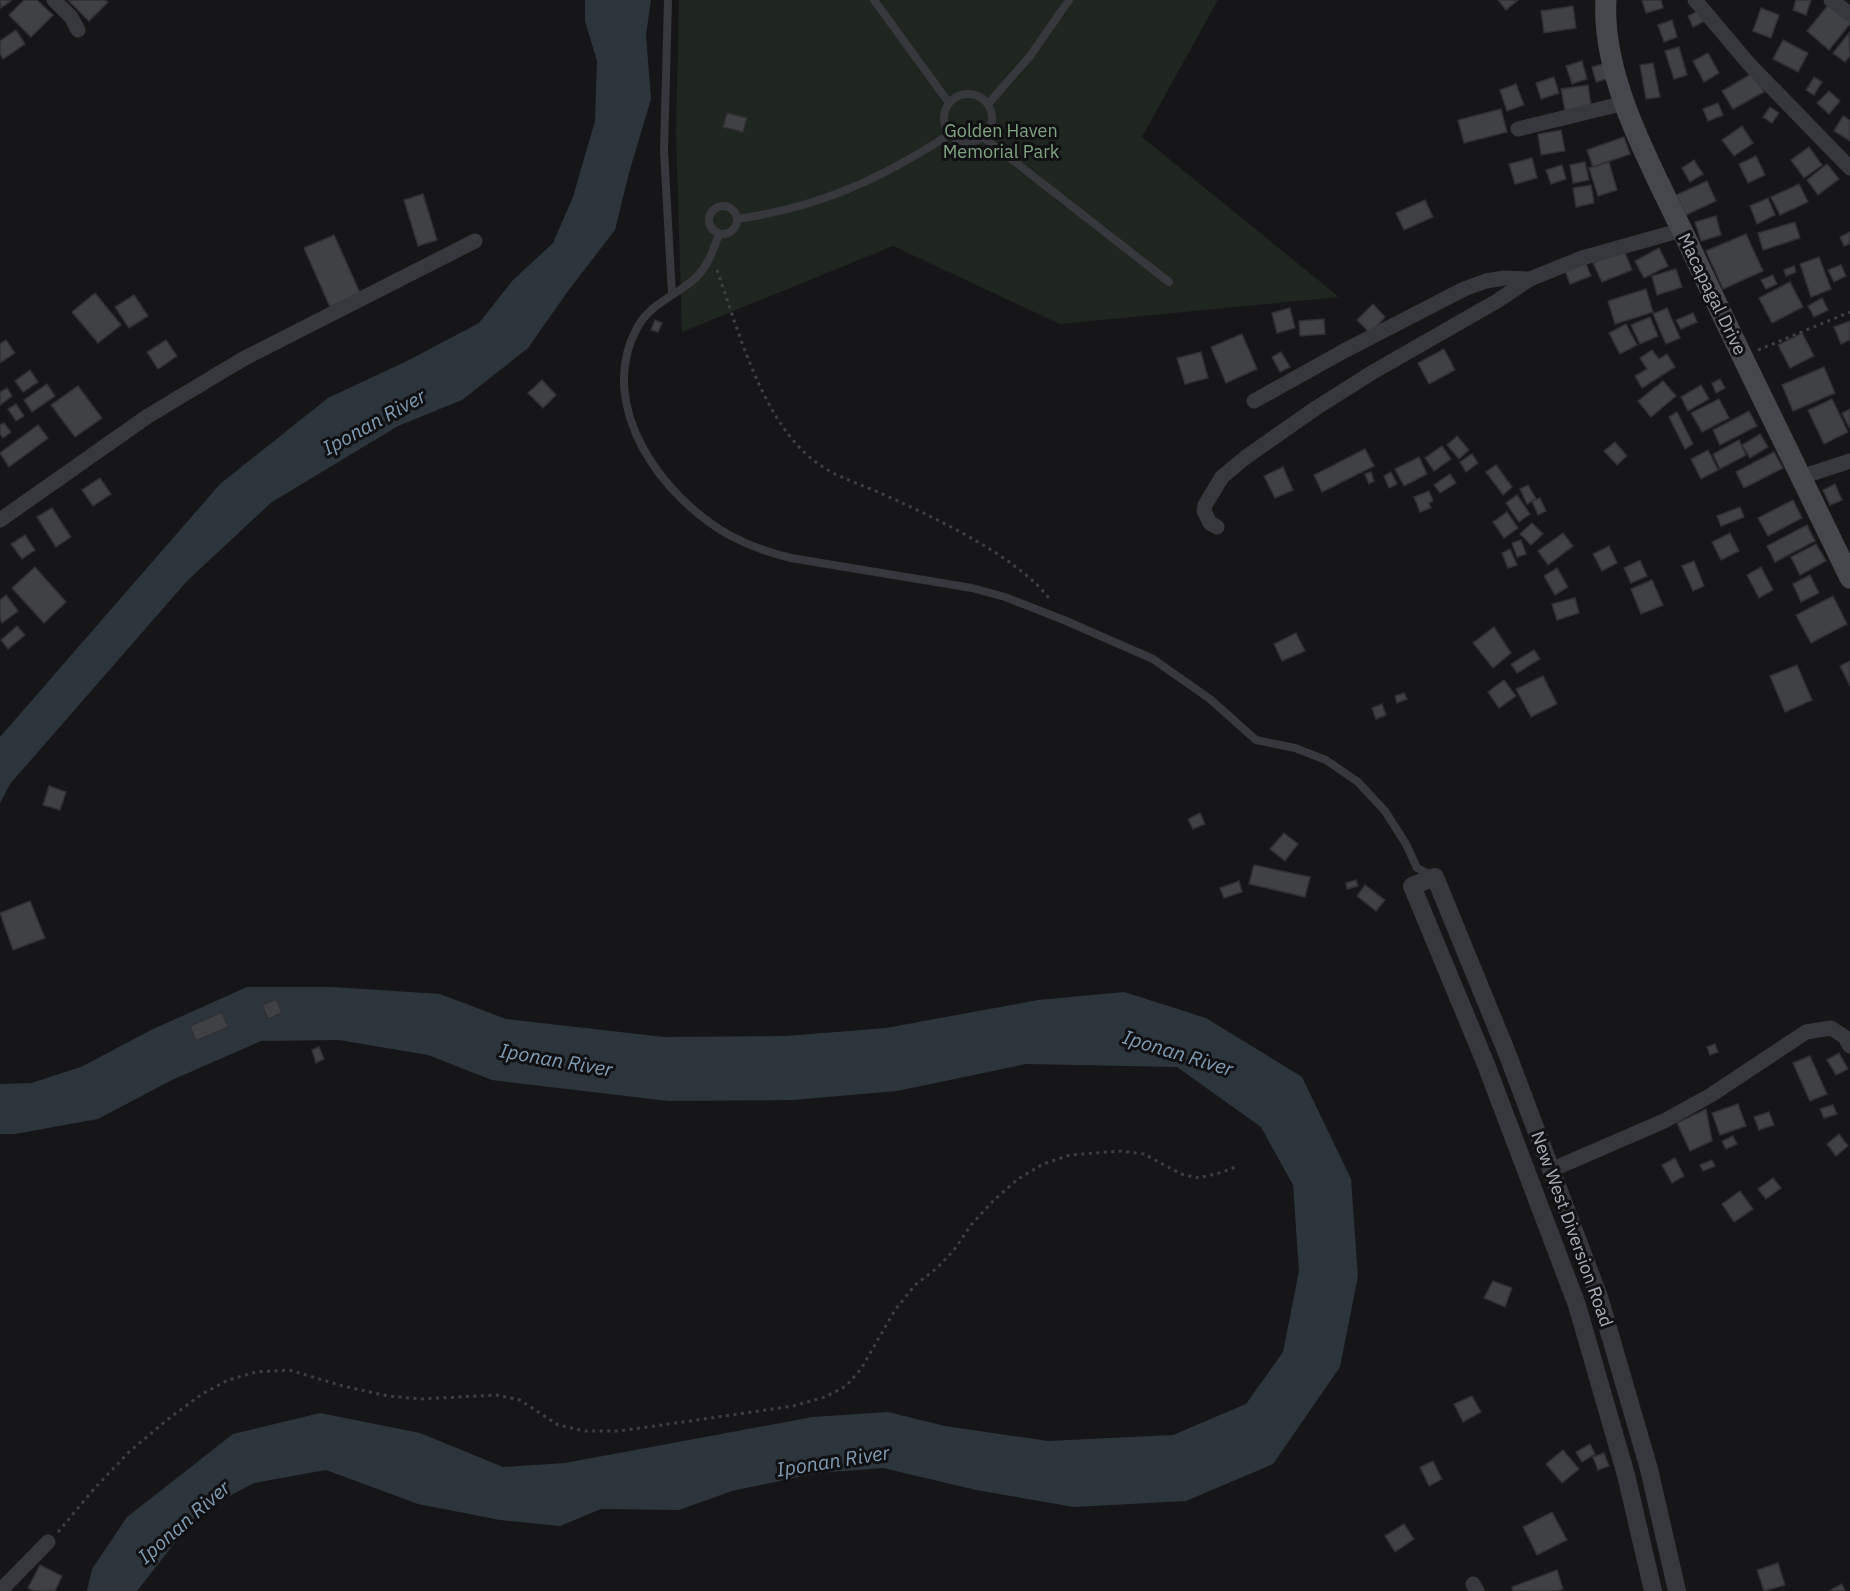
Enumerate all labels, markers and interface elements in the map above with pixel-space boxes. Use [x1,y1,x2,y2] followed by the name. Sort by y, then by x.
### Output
[943,119,1060,163] park label: Golden Haven Memorial Park
[1673,229,1752,359] street label: Macapagal Drive
[317,382,431,461] water label: Iponan River
[1120,1023,1237,1082] water label: Iponan River
[498,1036,615,1083] water label: Iponan River
[1526,1128,1619,1330] street label: New West Diversion Road
[775,1438,892,1483] water label: Iponan River
[132,1474,236,1569] water label: Iponan River

